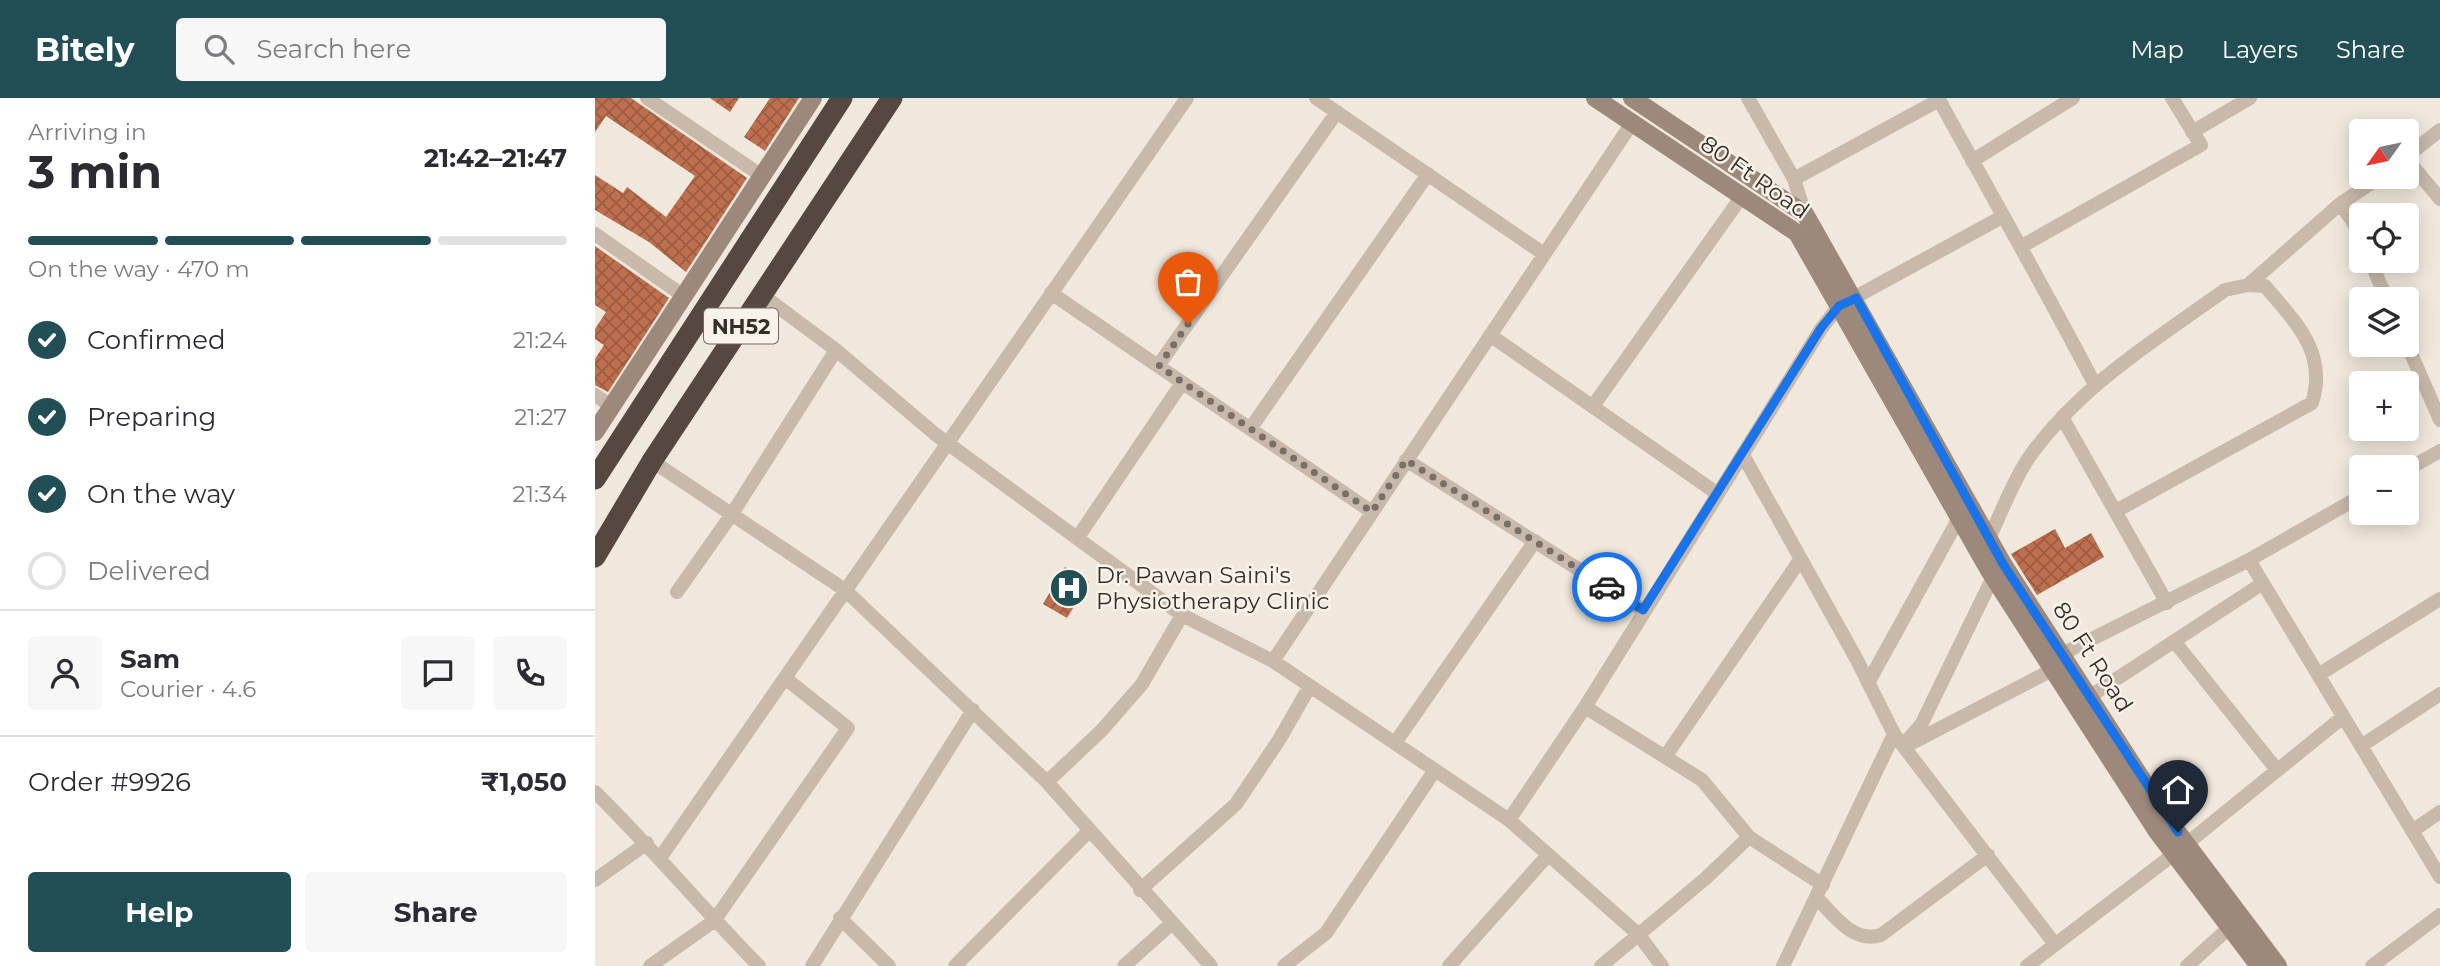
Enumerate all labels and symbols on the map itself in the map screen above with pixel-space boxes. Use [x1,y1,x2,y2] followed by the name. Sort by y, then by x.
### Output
[2349,119,2419,189] north arrow
[1695,129,1815,225] street label: 80 Ft Road
[1158,252,1218,324] pin
[704,308,778,344] road number: NH52
[1572,552,1642,622] courier
[1096,561,1330,615] place label: Dr. Pawan Saini's Physiotherapy Clinic
[1048,567,1090,609] hospital icon: Dr. Pawan Saini's Physiotherapy Clinic
[2047,597,2139,717] street label: 80 Ft Road
[2148,760,2208,832] pin

